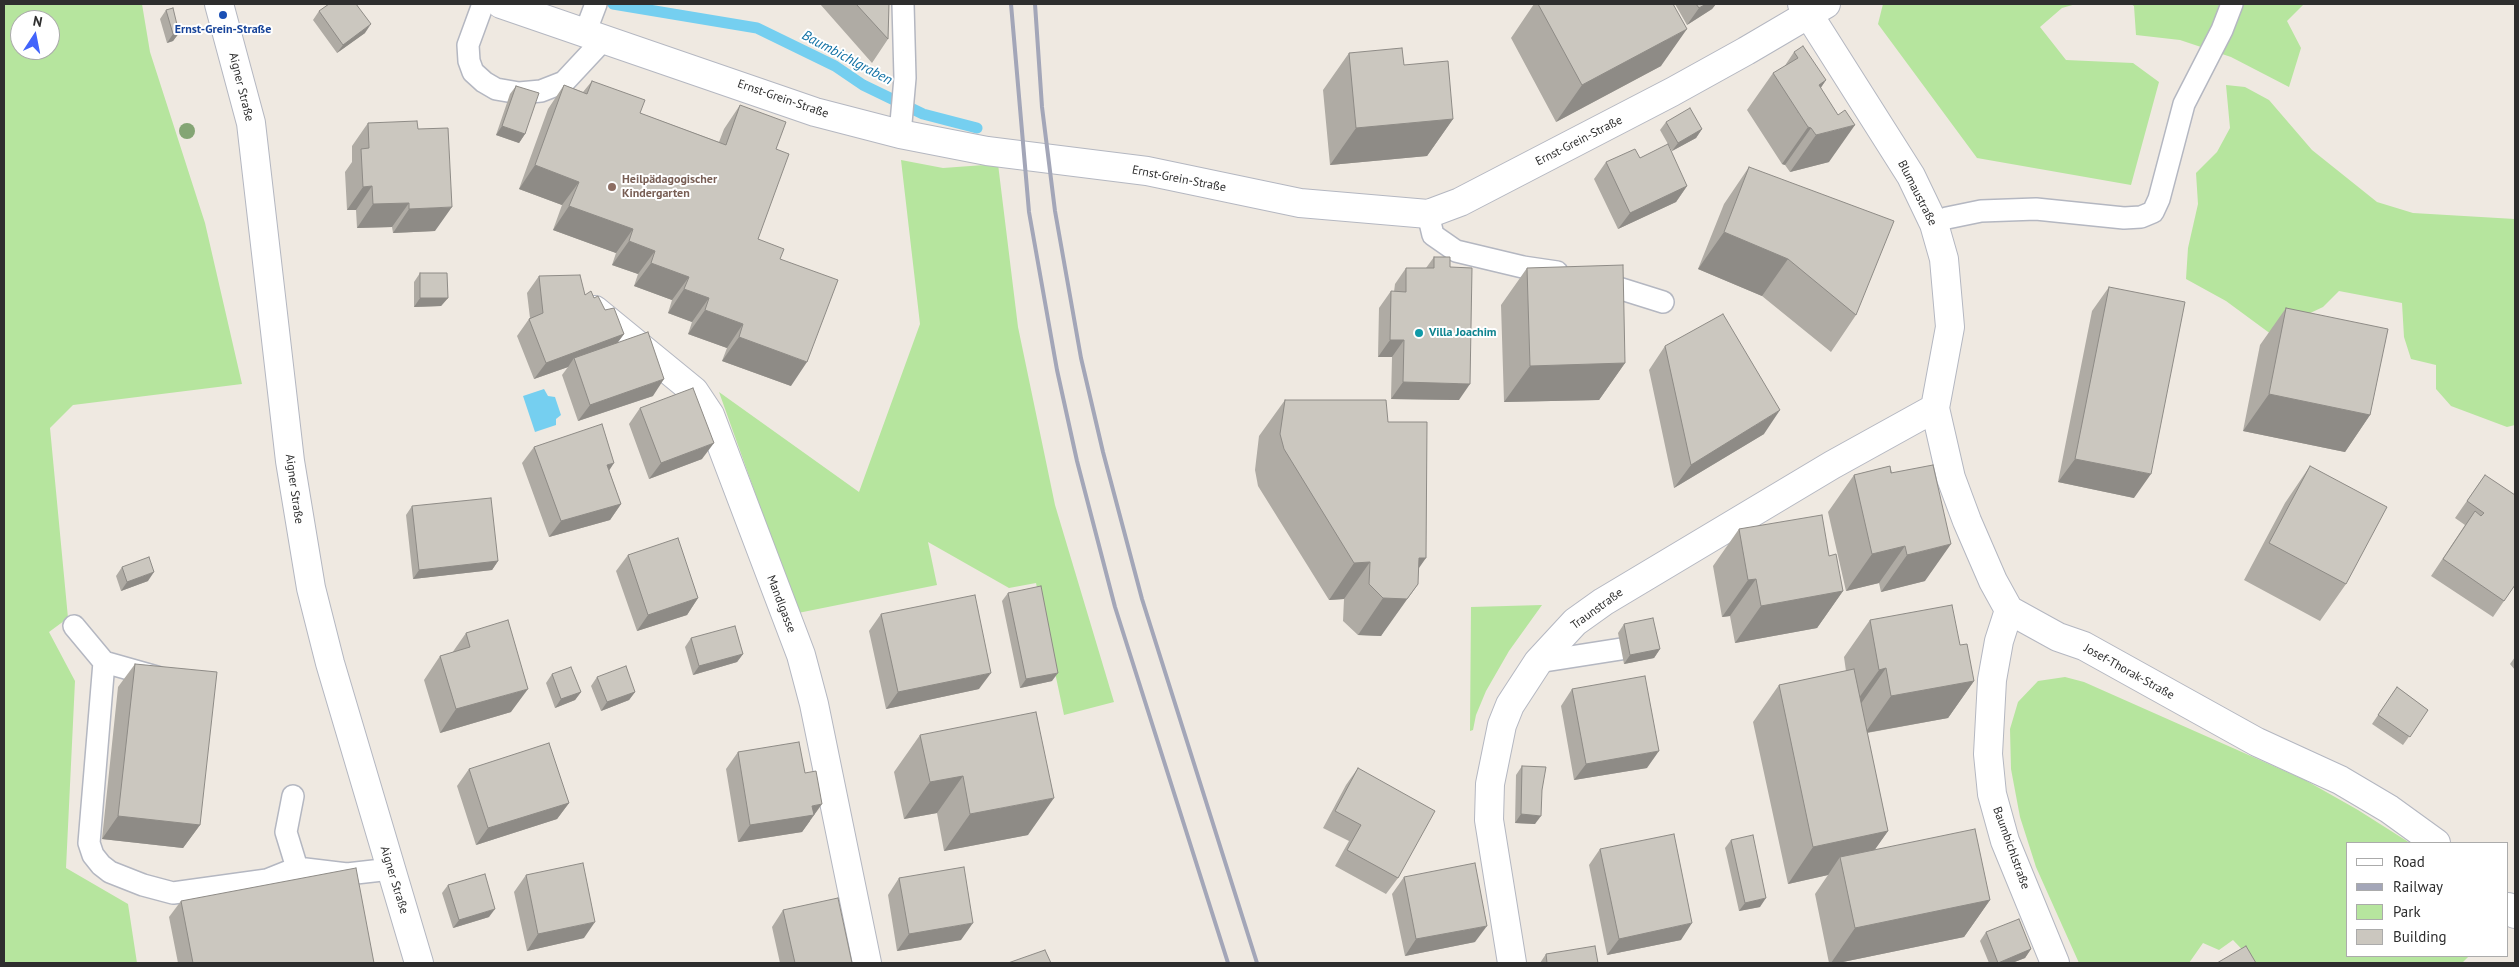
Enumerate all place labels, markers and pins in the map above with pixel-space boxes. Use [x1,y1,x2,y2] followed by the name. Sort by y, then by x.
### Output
[217,9,229,21] marker: Ernst-Grein-Straße
[175,23,271,37] place label: Ernst-Grein-Straße
[622,173,717,201] place label: Heilpädagogischer Kindergarten
[606,181,618,193] marker: Heilpädagogischer Kindergarten
[1429,326,1497,340] place label: Villa Joachim
[1413,327,1425,339] marker: Villa Joachim

